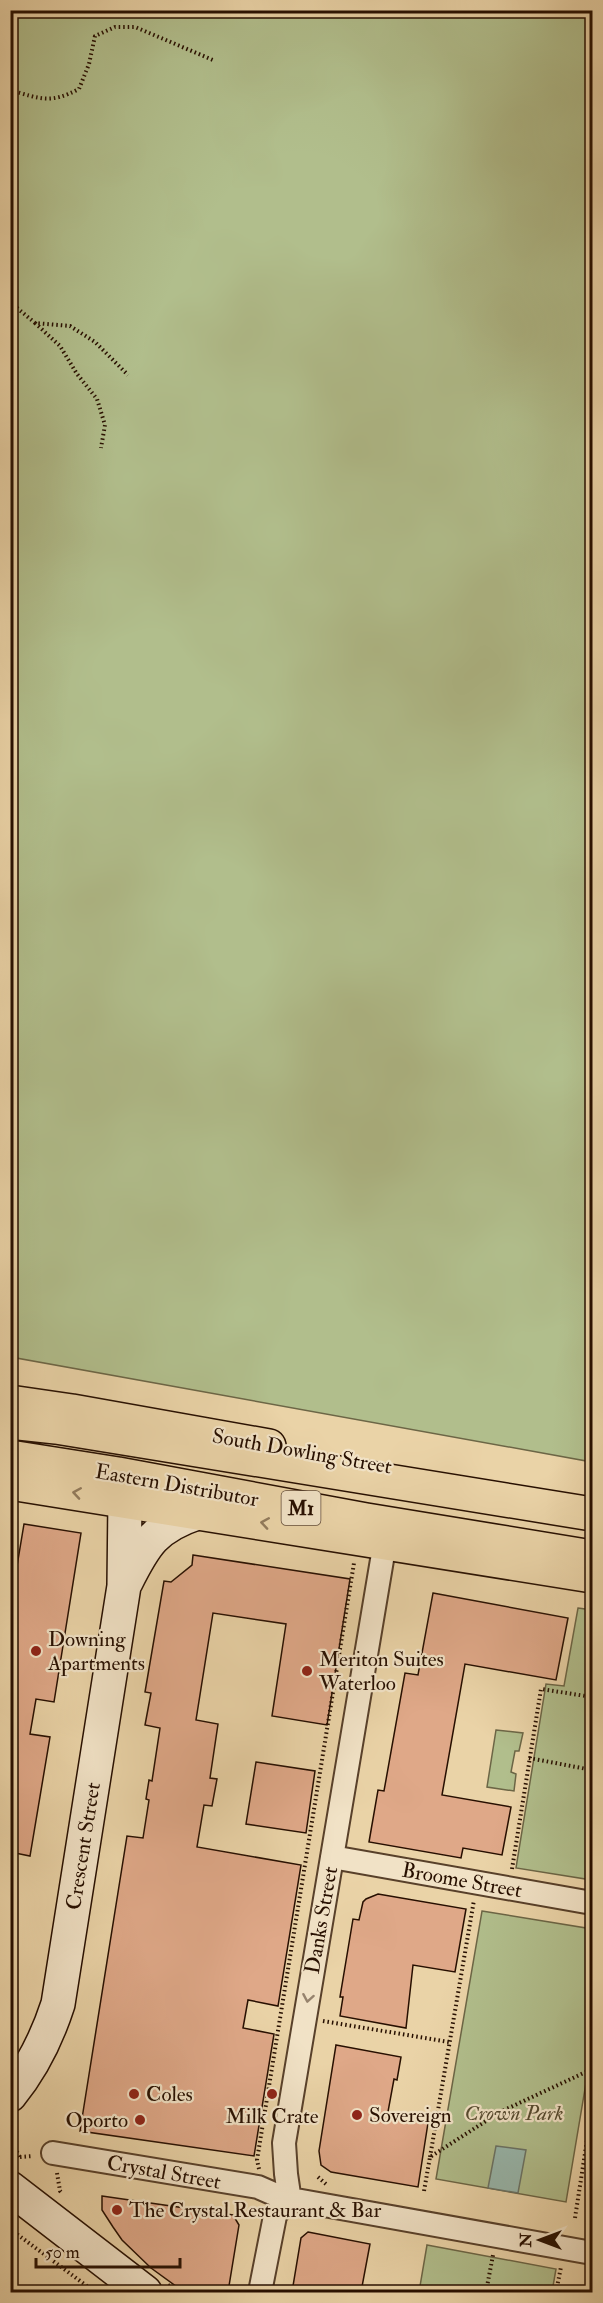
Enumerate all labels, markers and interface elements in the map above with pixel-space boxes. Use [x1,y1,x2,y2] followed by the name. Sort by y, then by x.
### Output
[210,1422,394,1481] street label: South Dowling Street
[93,1458,261,1513] street label: Eastern Distributor
[72,1487,81,1499] one-way arrow
[282,1491,320,1525] road number: M1
[261,1518,270,1530] one-way arrow
[47,1626,145,1677] place label: Downing Apartments
[29,1644,43,1658] marker: Downing Apartments
[318,1646,444,1697] place label: Meriton Suites Waterloo
[300,1664,314,1678] marker: Meriton Suites Waterloo
[60,1780,107,1912] street label: Crescent Street
[400,1857,524,1904] street label: Broome Street
[299,1864,344,1976] street label: Danks Street
[302,1992,315,2002] one-way arrow
[146,2081,193,2108] place label: Coles
[127,2087,141,2101] marker: Coles
[265,2087,279,2101] marker: Milk Crate
[464,2100,564,2127] park label: Crown Park
[369,2102,452,2129] place label: Sovereign
[226,2103,319,2130] place label: Milk Crate
[66,2107,128,2134] place label: Oporto
[350,2108,364,2122] marker: Sovereign
[133,2113,147,2127] marker: Oporto
[105,2149,223,2196] street label: Crystal Street
[129,2197,381,2224] place label: The Crystal Restaurant & Bar
[110,2203,124,2217] marker: The Crystal Restaurant & Bar
[510,2210,570,2270] north arrow
[36,2231,180,2269] scale bar
[516,2232,536,2248] text: N
[45,2241,80,2264] text: 50 m

